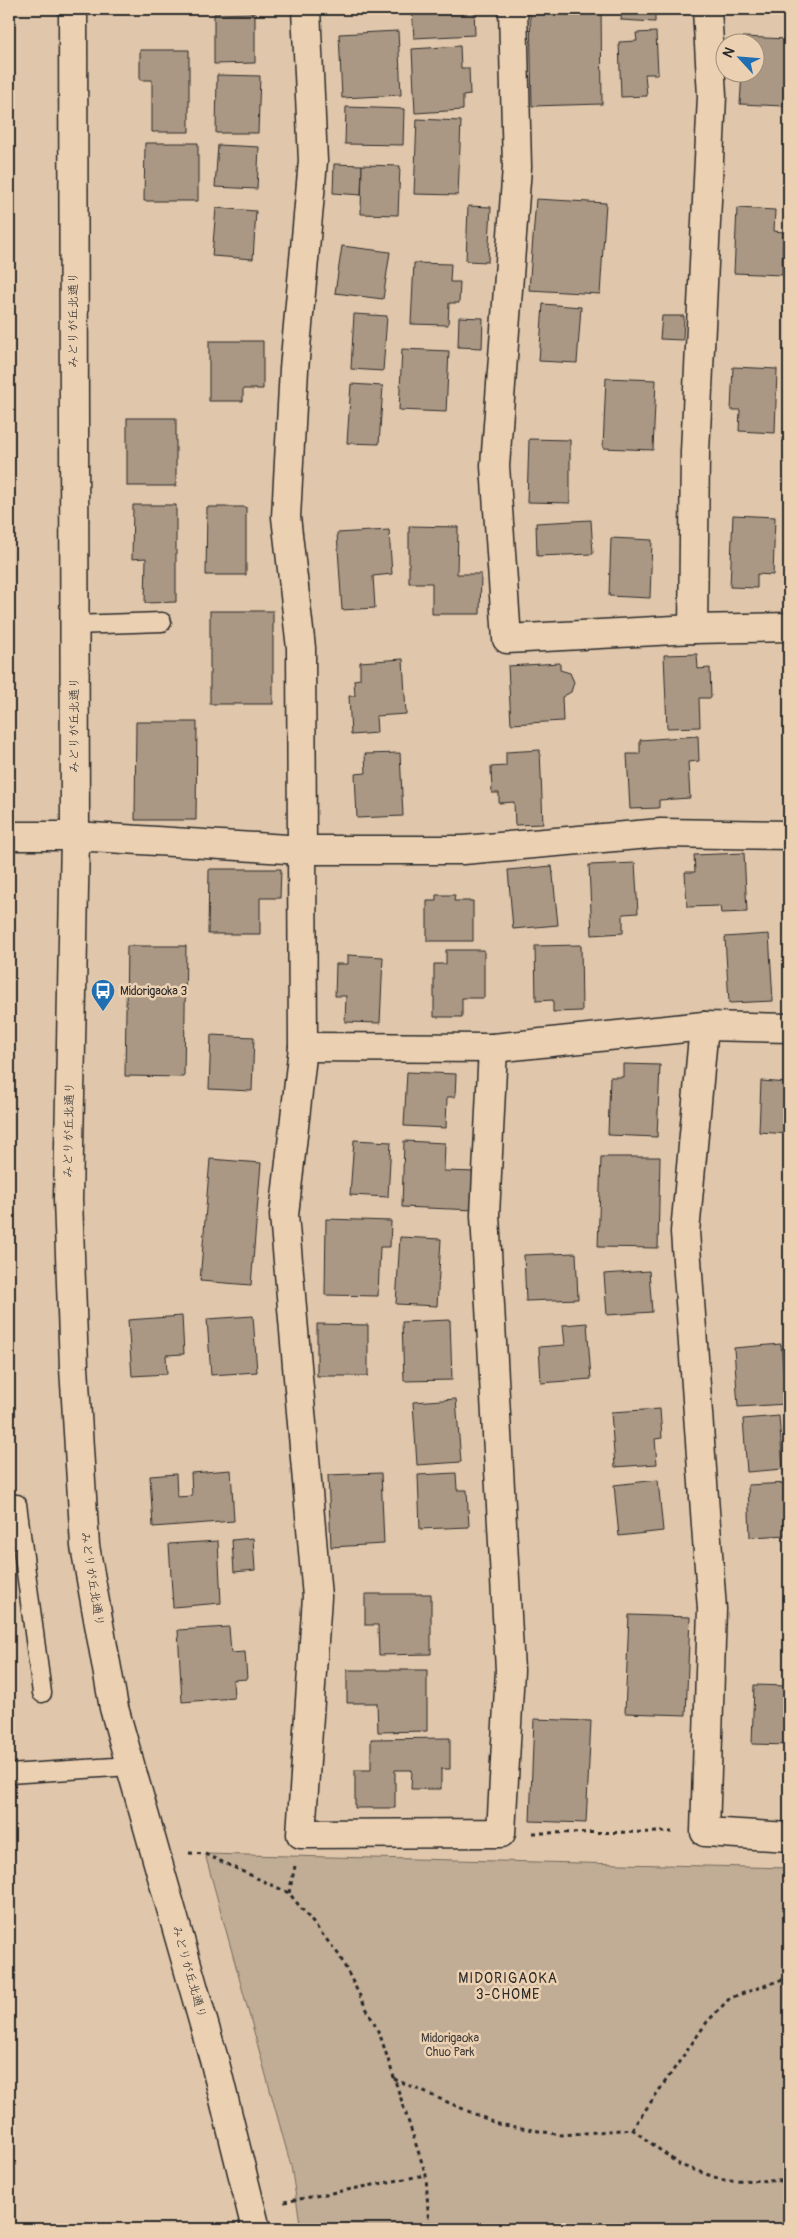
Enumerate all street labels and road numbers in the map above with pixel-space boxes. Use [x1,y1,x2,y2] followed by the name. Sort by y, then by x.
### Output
[66,272,81,368] street label: みどりが丘北通り
[67,677,82,773] street label: みどりが丘北通り
[61,1082,77,1178] street label: みどりが丘北通り
[77,1530,107,1628] street label: みどりが丘北通り
[169,1924,209,2020] street label: みどりが丘北通り

